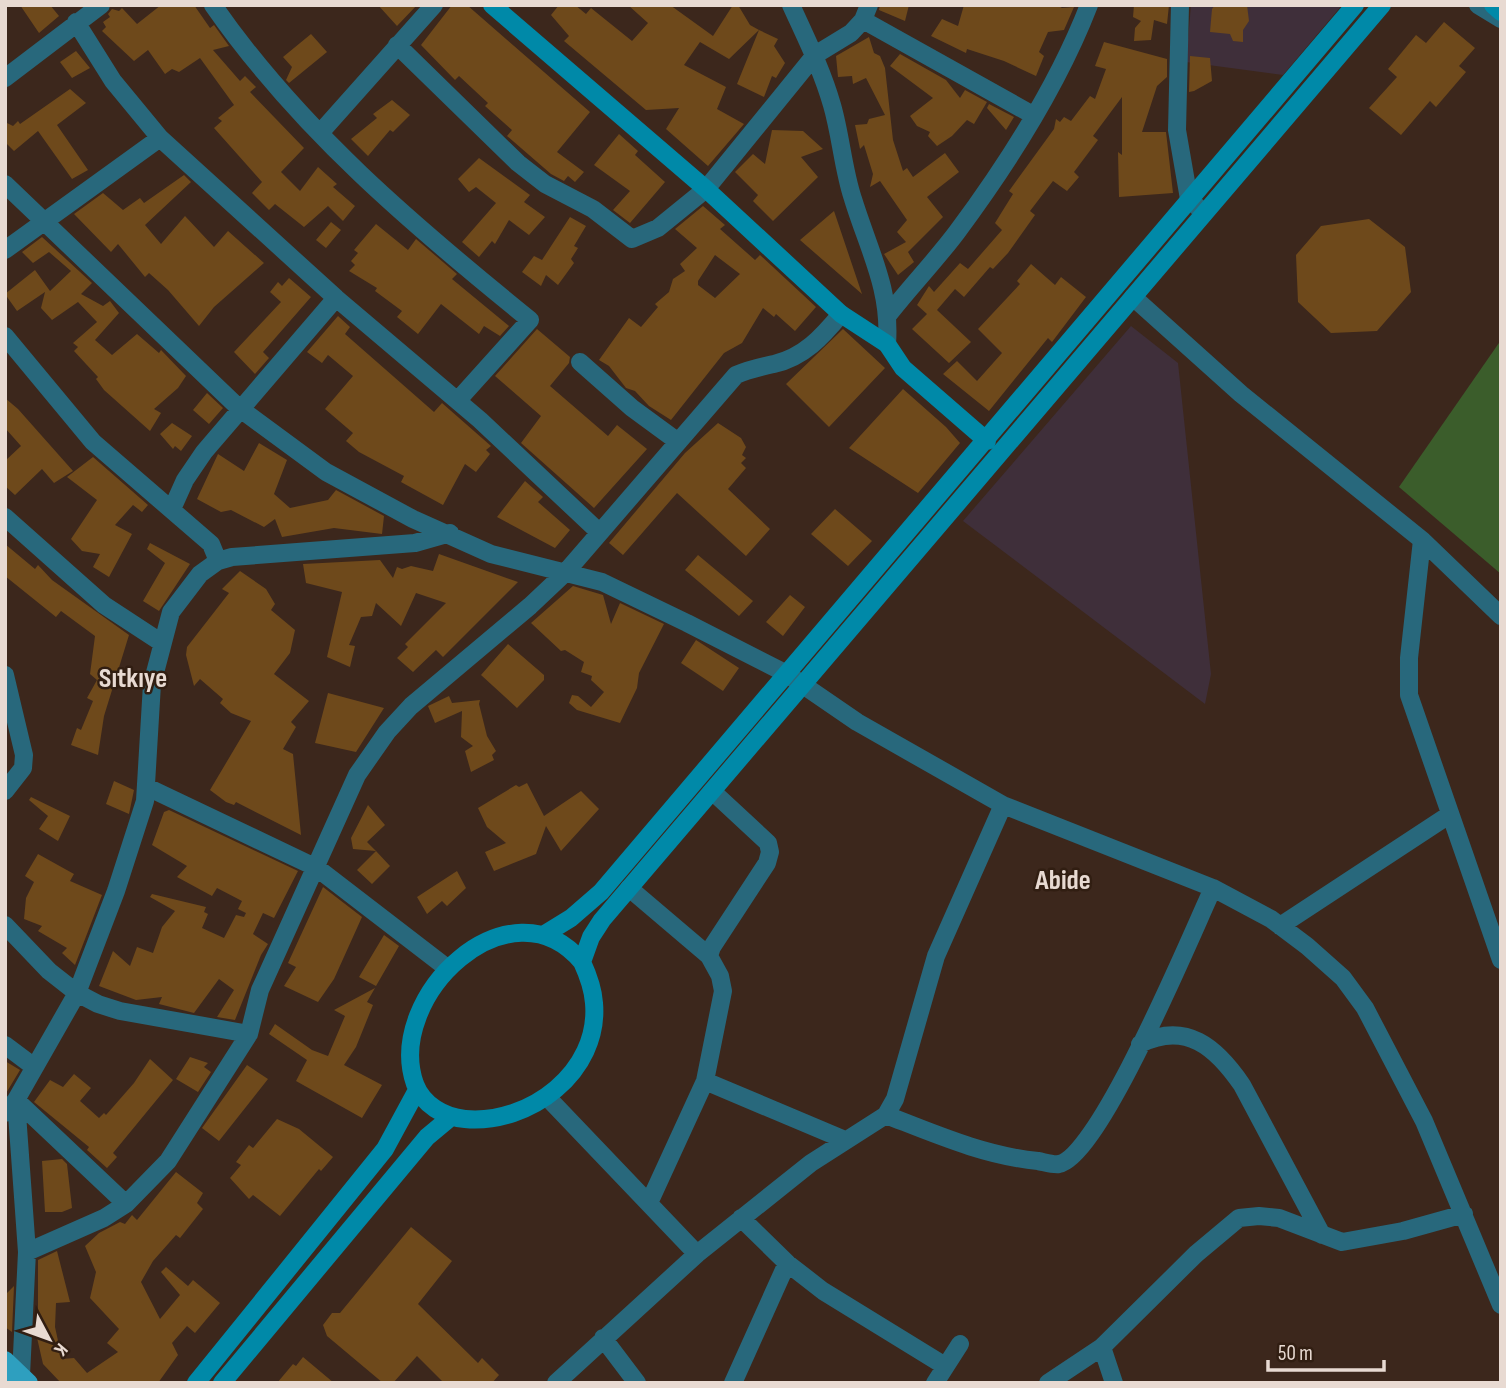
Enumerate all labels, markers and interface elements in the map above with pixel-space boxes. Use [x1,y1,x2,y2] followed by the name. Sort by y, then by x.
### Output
[99,662,167,695] district label: Sıtkıye
[1034,864,1091,897] district label: Abide
[14,1304,84,1374] north arrow
[1268,1328,1384,1372] scale bar
[49,1338,72,1361] text: K
[1278,1341,1313,1366] text: 50 m

